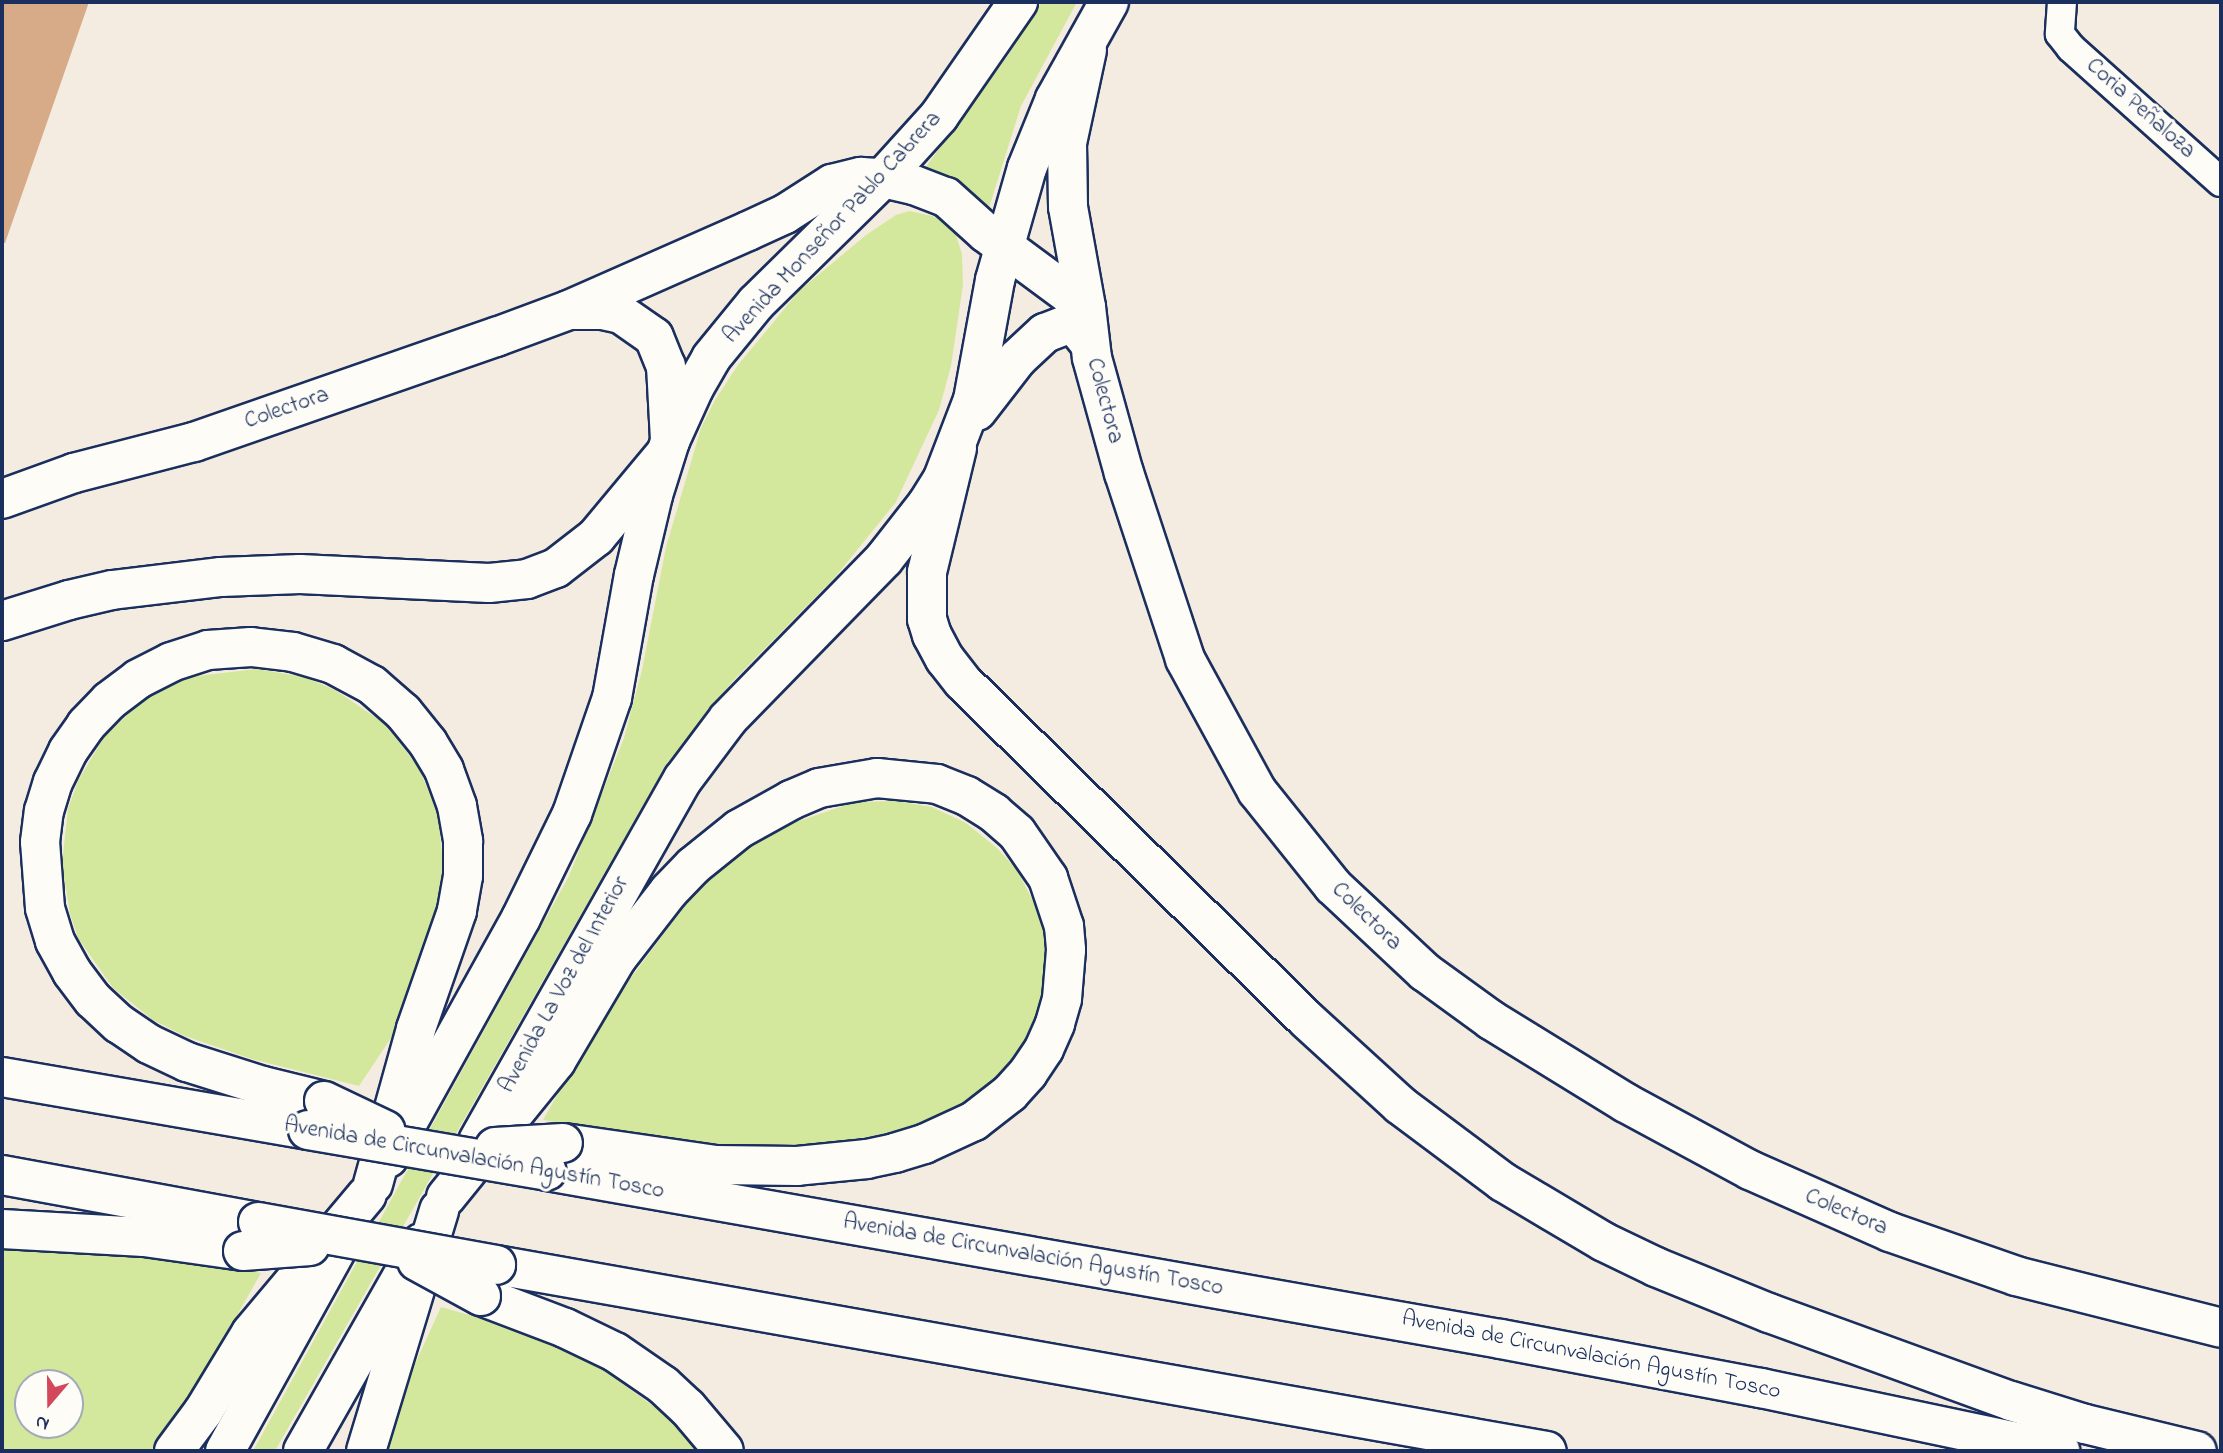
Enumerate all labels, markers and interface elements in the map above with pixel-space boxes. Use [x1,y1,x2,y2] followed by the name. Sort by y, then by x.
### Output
[2080,53,2200,165] street label: Coria Peñaloza
[718,106,948,350] street label: Avenida Monseñor Pablo Cabrera
[1079,355,1129,447] street label: Colectora
[241,382,333,436] street label: Colectora
[494,872,636,1098] street label: Avenida La Voz del Interior
[1325,877,1407,957] street label: Colectora
[282,1112,666,1206] street label: Avenida de Circunvalación Agustín Tosco
[1800,1183,1892,1243] street label: Colectora
[841,1209,1225,1303] street label: Avenida de Circunvalación Agustín Tosco
[1399,1306,1783,1406] street label: Avenida de Circunvalación Agustín Tosco
[14,1369,84,1439] north arrow
[32,1407,53,1437] text: N

